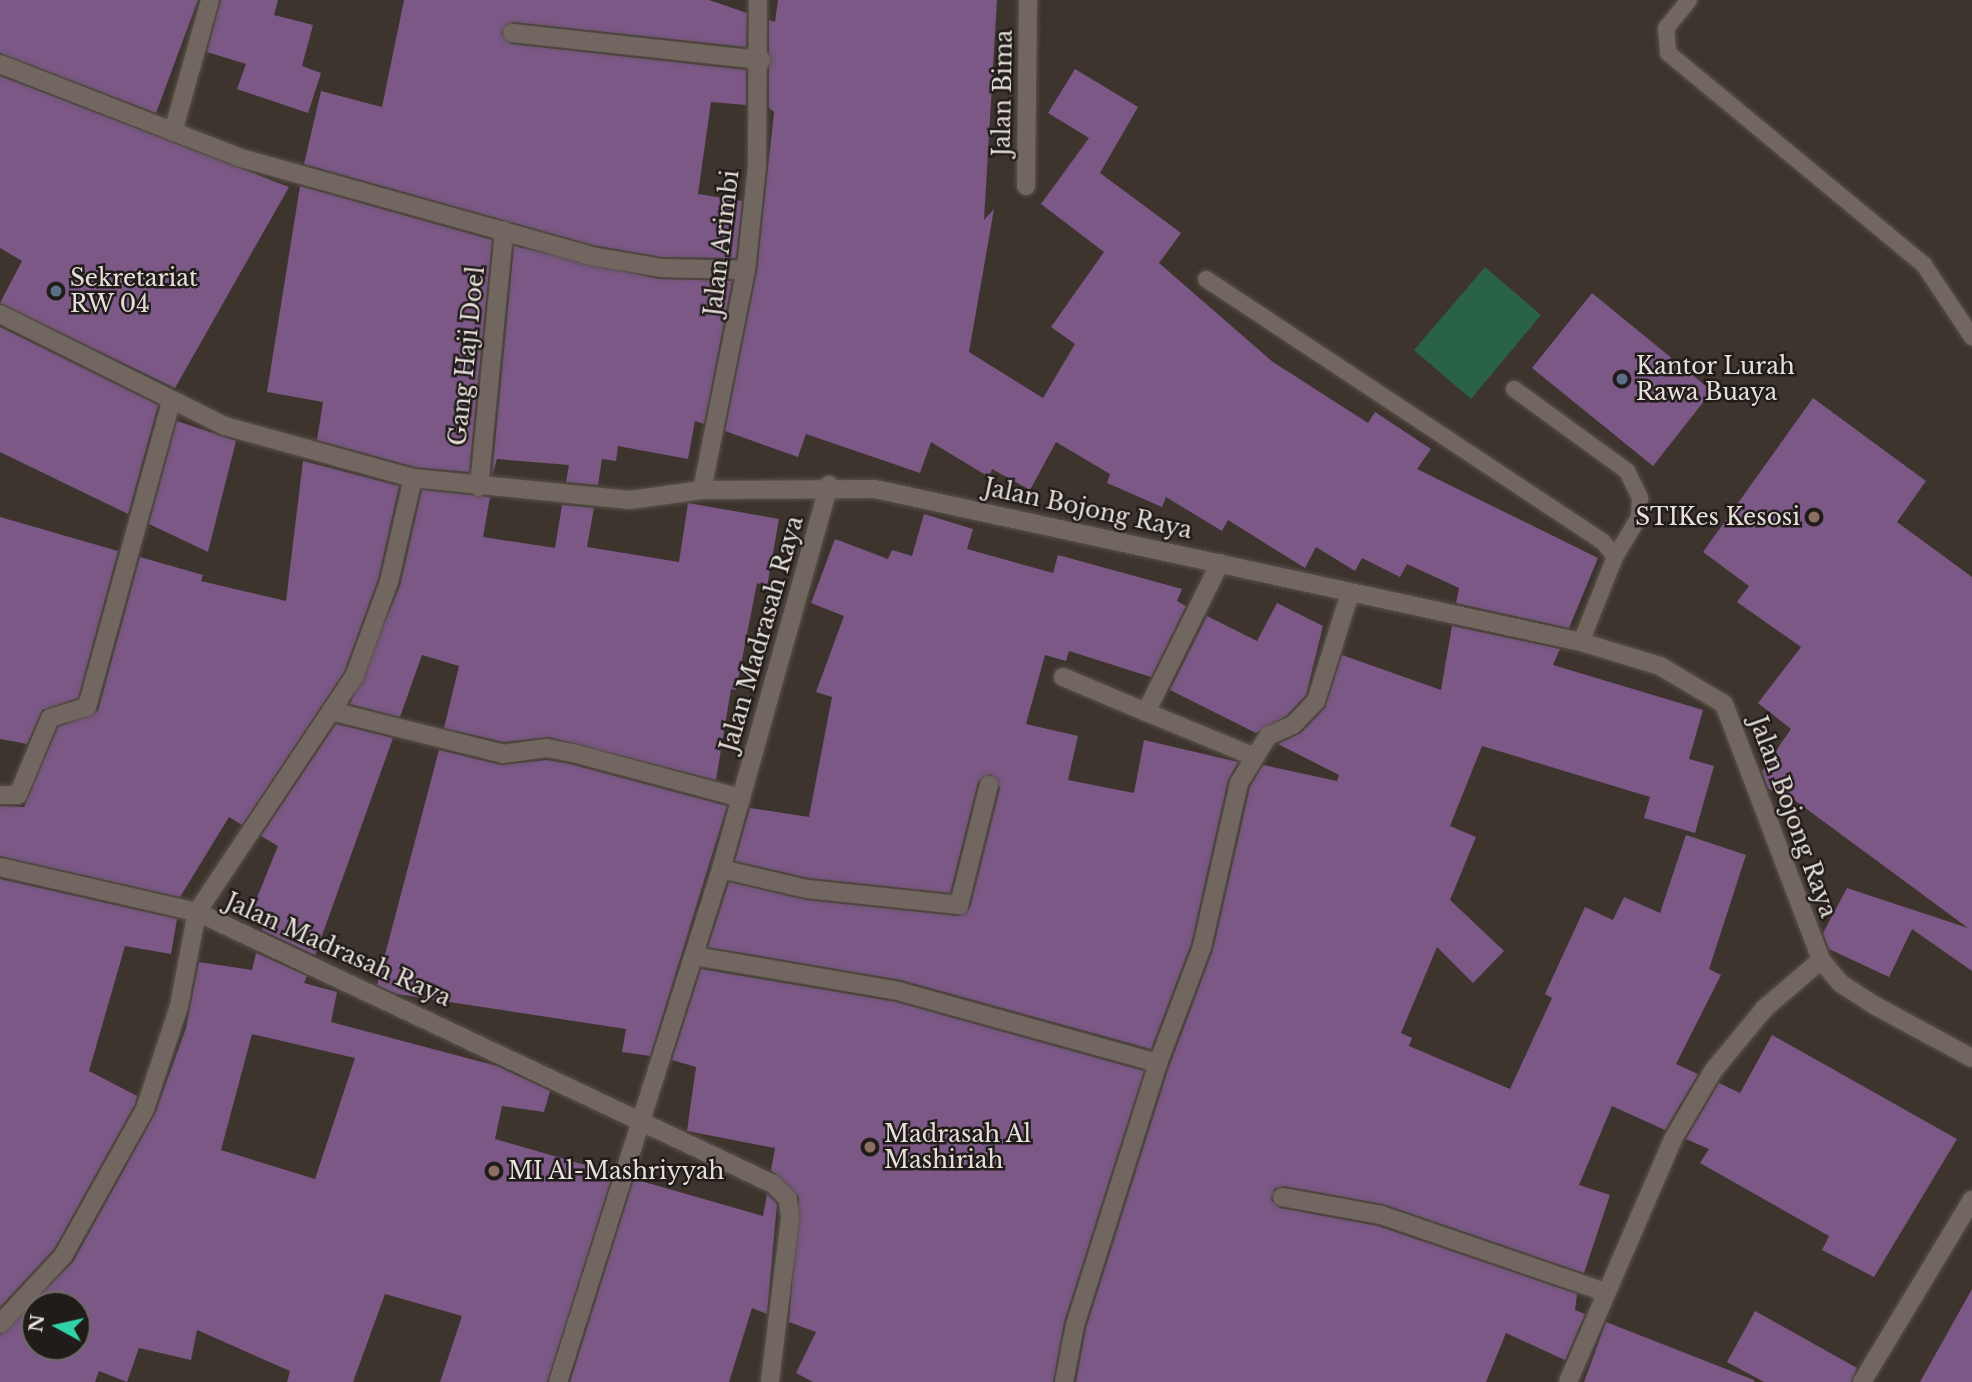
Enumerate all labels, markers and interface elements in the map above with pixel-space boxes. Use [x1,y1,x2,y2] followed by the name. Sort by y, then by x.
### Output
[988,29,1018,157] street label: Jalan Bima
[699,168,745,318] street label: Jalan Arimbi
[70,264,198,318] place label: Sekretariat RW 04
[444,265,490,447] street label: Gang Haji Doel
[48,283,64,299] marker: Sekretariat RW 04
[1636,352,1795,406] place label: Kantor Lurah Rawa Buaya
[1614,371,1630,387] marker: Kantor Lurah Rawa Buaya
[981,473,1195,545] street label: Jalan Bojong Raya
[1635,503,1800,531] place label: STIKes Kesosi
[1806,509,1822,525] marker: STIKes Kesosi
[715,513,809,755] street label: Jalan Madrasah Raya
[1744,713,1842,921] street label: Jalan Bojong Raya
[221,888,455,1012] street label: Jalan Madrasah Raya
[884,1120,1032,1174] place label: Madrasah Al Mashiriah
[862,1139,878,1155] marker: Madrasah Al Mashiriah
[508,1157,725,1185] place label: MI Al-Mashriyyah
[486,1163,502,1179] marker: MI Al-Mashriyyah
[21,1291,91,1361] north arrow
[24,1313,49,1334] text: N

